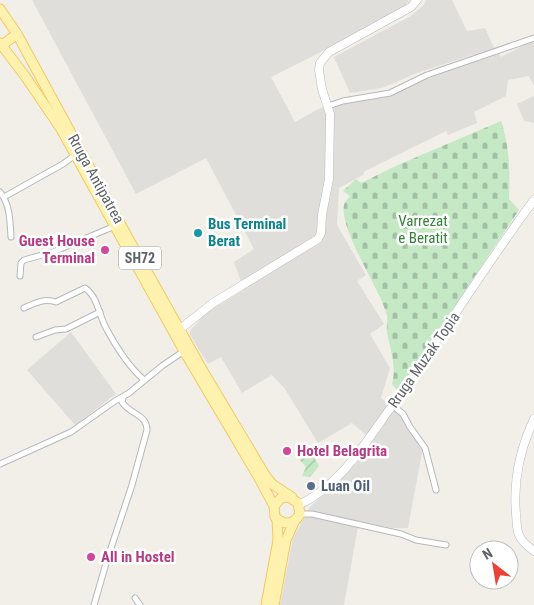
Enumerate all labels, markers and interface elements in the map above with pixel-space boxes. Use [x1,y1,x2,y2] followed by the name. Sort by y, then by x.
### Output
[64,131,128,227] street label: Rruga Antipatrea
[398,212,448,247] park label: Varrezat e Beratit
[208,215,286,250] place label: Bus Terminal Berat
[192,227,204,239] marker: Bus Terminal Berat
[19,232,95,267] place label: Guest House Terminal
[99,244,111,256] marker: Guest House Terminal
[119,247,161,270] road number: SH72
[384,309,464,411] street label: Rruga Muzak Topia
[297,442,387,460] place label: Hotel Belagrita
[281,445,293,457] marker: Hotel Belagrita
[321,477,370,495] place label: Luan Oil
[305,480,317,492] marker: Luan Oil
[469,540,519,590] north arrow
[480,545,495,563] text: N
[101,548,175,566] place label: All in Hostel
[85,551,97,563] marker: All in Hostel

